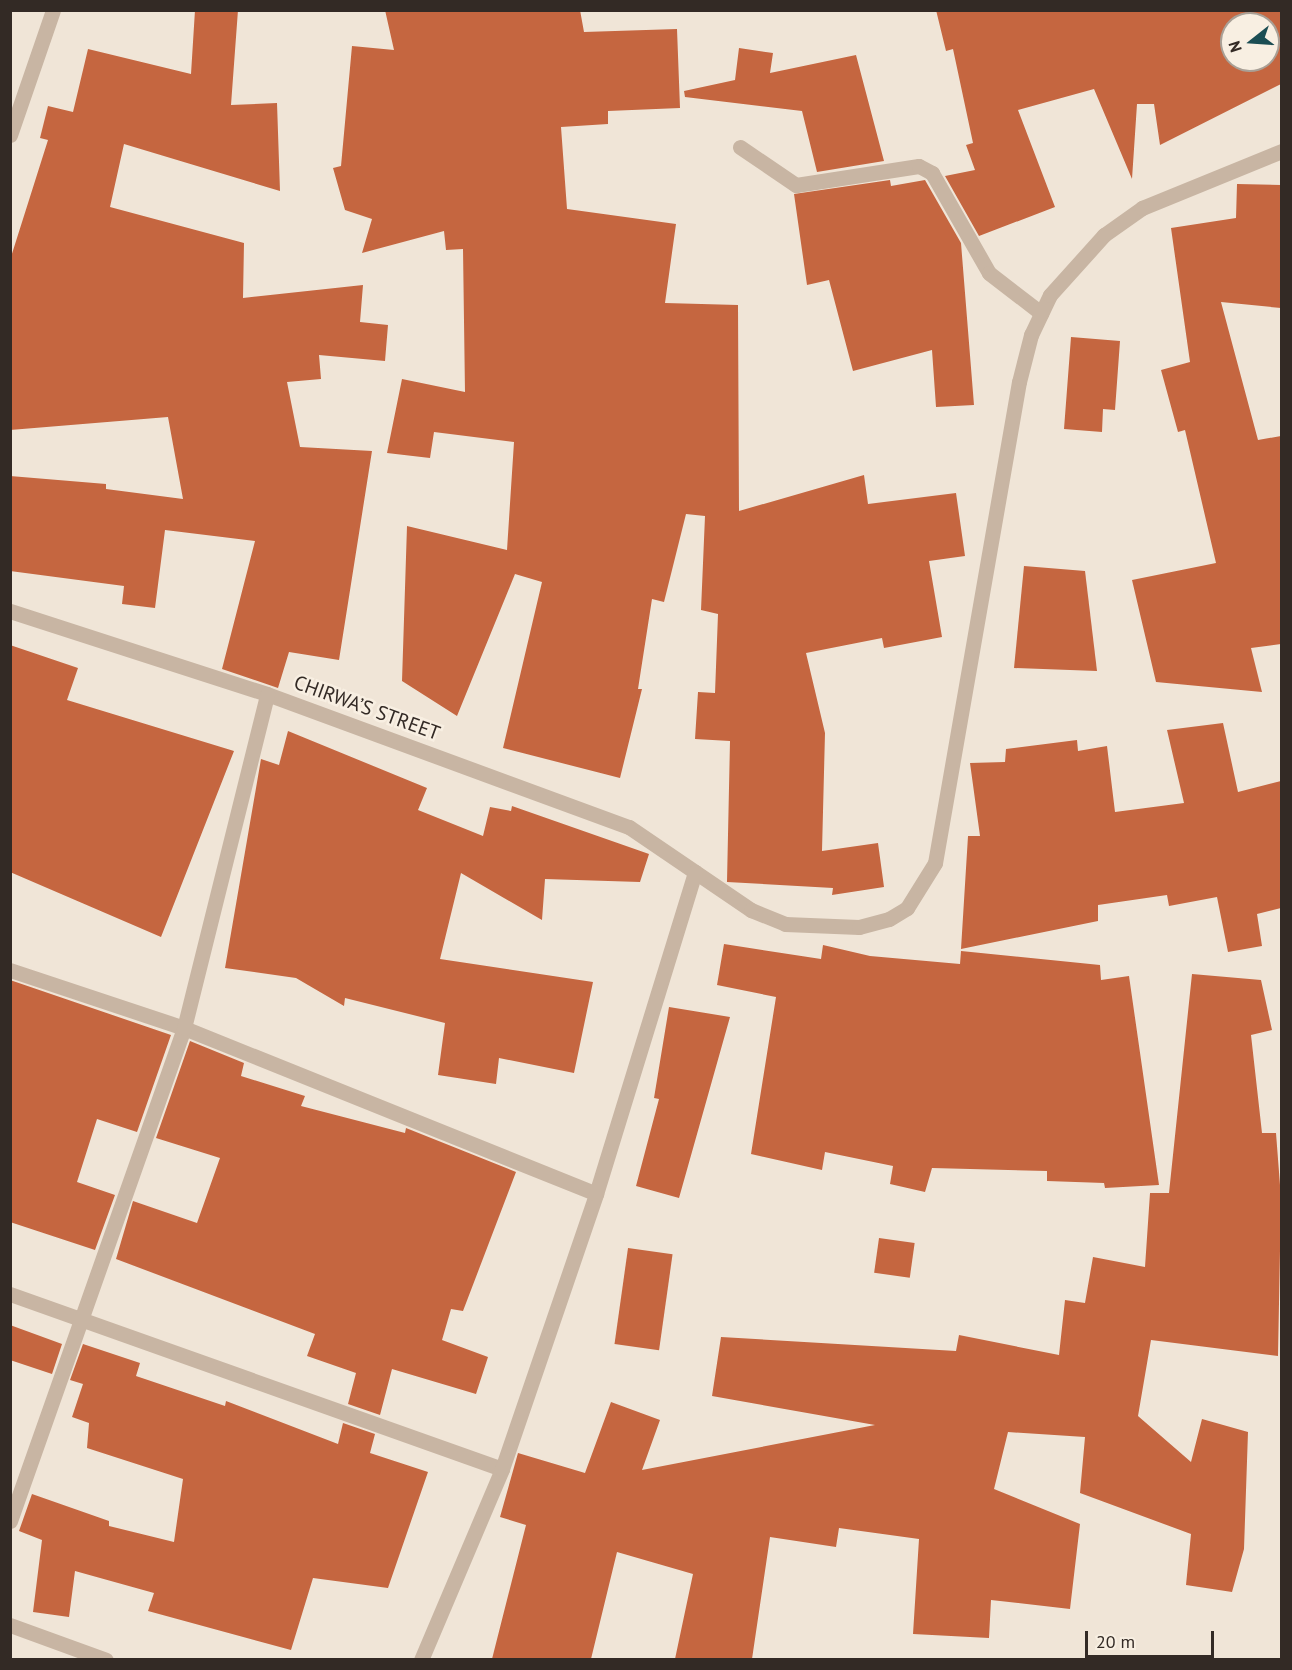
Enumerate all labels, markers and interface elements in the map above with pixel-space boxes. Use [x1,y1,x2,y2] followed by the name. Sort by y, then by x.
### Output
[1220,12,1280,72] north arrow
[1224,39,1246,55] text: N
[291,670,443,746] street label: CHIRWA’S STREET
[1088,1619,1217,1657] scale bar
[1096,1630,1135,1653] text: 20 m

